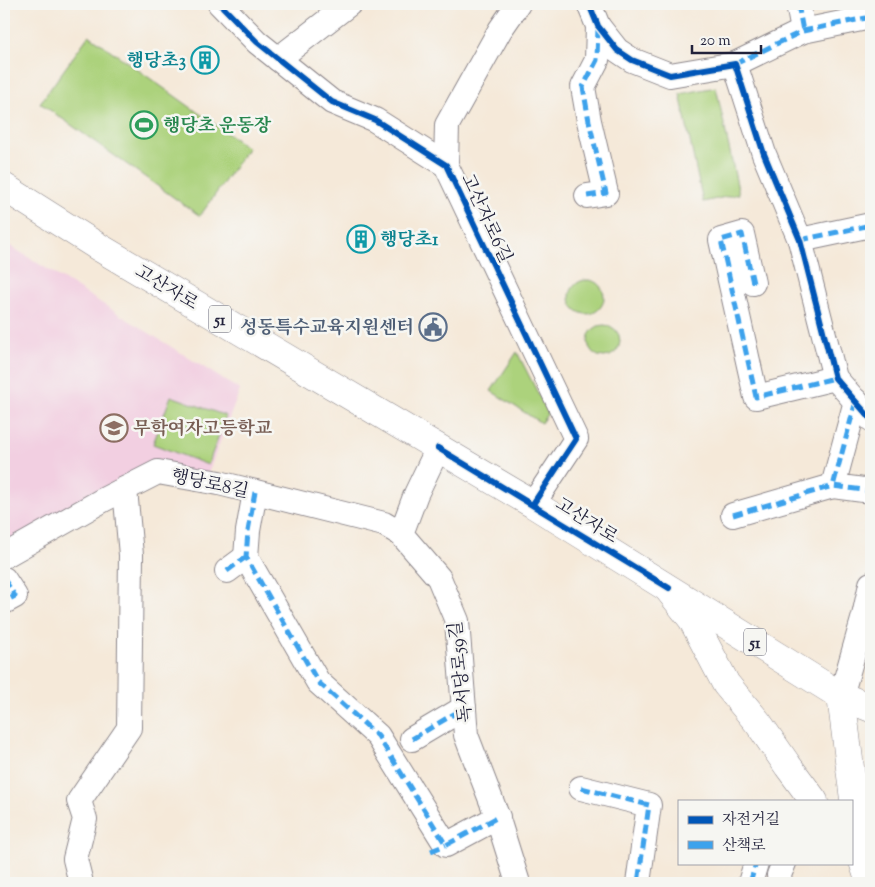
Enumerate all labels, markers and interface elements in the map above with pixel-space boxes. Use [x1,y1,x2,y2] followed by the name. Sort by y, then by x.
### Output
[692,22,761,54] scale bar
[700,31,731,52] text: 20 m
[190,45,220,75] building icon: 행당초3
[127,49,186,75] place label: 행당초3
[129,110,159,140] sports icon: 행당초 운동장
[163,114,272,140] place label: 행당초 운동장
[453,170,517,268] street label: 고산자로6길
[346,224,376,254] building icon: 행당초1
[380,228,439,254] place label: 행당초1
[129,260,202,318] street label: 고산자로
[209,306,231,332] road number: 51
[418,312,448,342] public building icon: 성동특수교육지원센터
[240,316,414,342] place label: 성동특수교육지원센터
[99,413,129,443] school or university icon: 무학여자고등학교
[133,417,273,443] place label: 무학여자고등학교
[168,464,251,506] street label: 행당로8길
[550,492,622,551] street label: 고산자로
[444,620,480,724] street label: 독서당로59길
[744,628,766,656] road number: 51
[678,800,852,864] legend
[722,810,780,831] text: 자전거길
[722,836,766,857] text: 산책로

